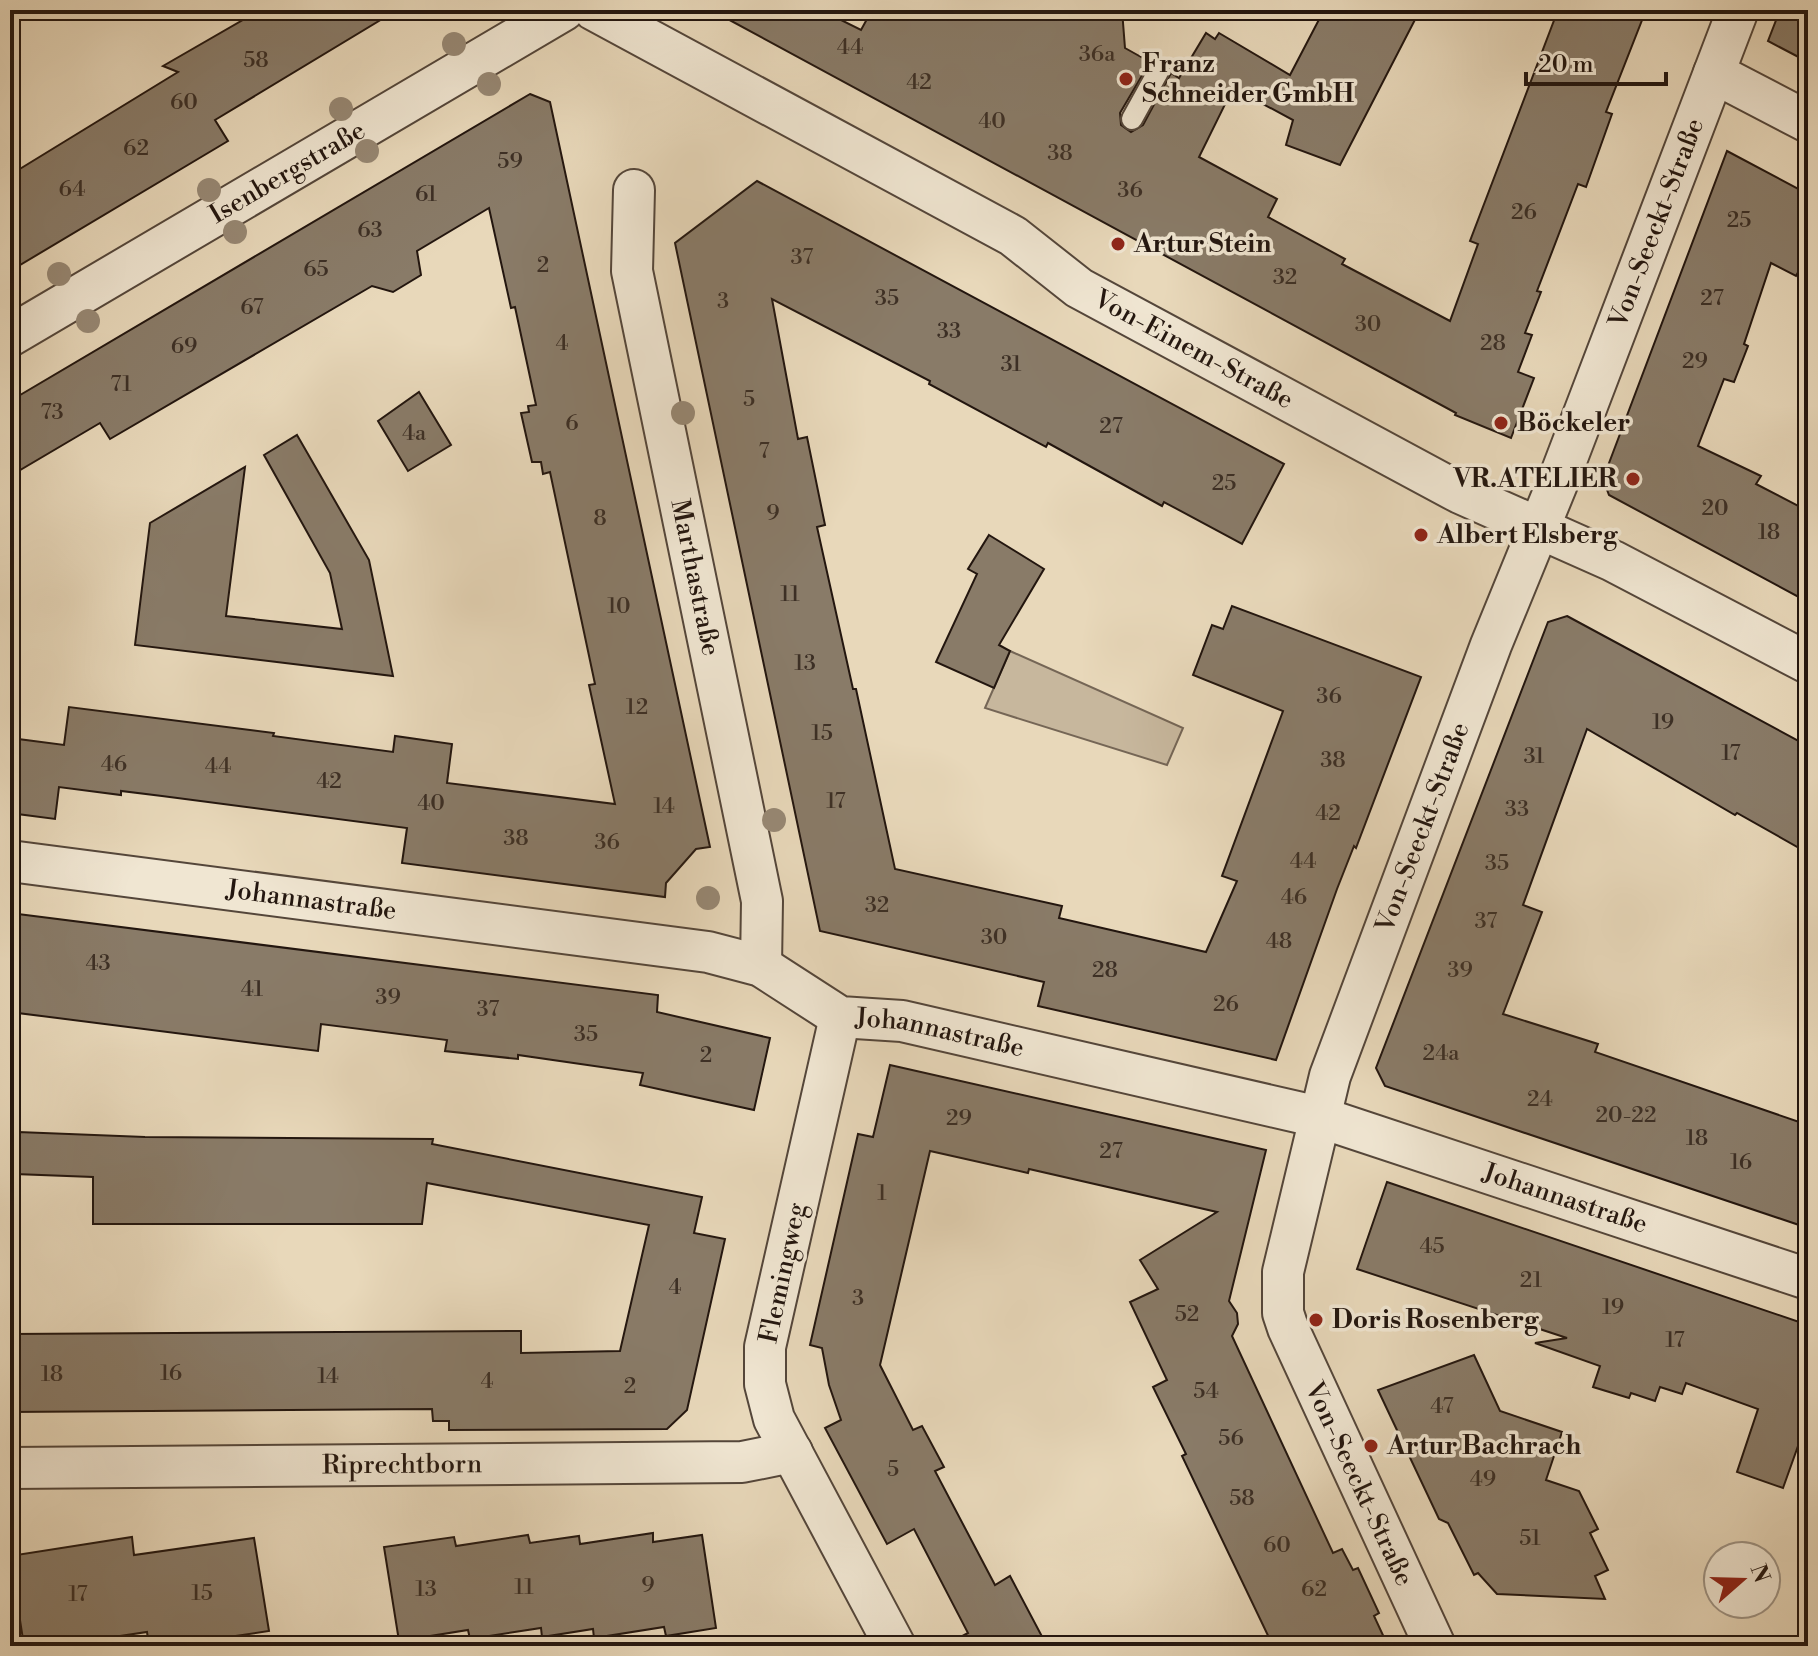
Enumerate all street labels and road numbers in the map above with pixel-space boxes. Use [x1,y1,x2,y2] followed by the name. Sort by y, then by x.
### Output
[204,114,371,231] street label: Isenbergstraße
[1602,114,1711,333] street label: Von-Seeckt-Straße
[1087,282,1299,416] street label: Von-Einem-Straße
[663,496,727,659] street label: Marthastraße
[1369,718,1477,938] street label: Von-Seeckt-Straße
[223,873,399,927] street label: Johannastraße
[853,1002,1027,1065] street label: Johannastraße
[1478,1156,1651,1241] street label: Johannastraße
[753,1199,814,1346] street label: Flemingweg
[1297,1376,1420,1591] street label: Von-Seeckt-Straße
[322,1448,482,1481] street label: Riprechtborn

